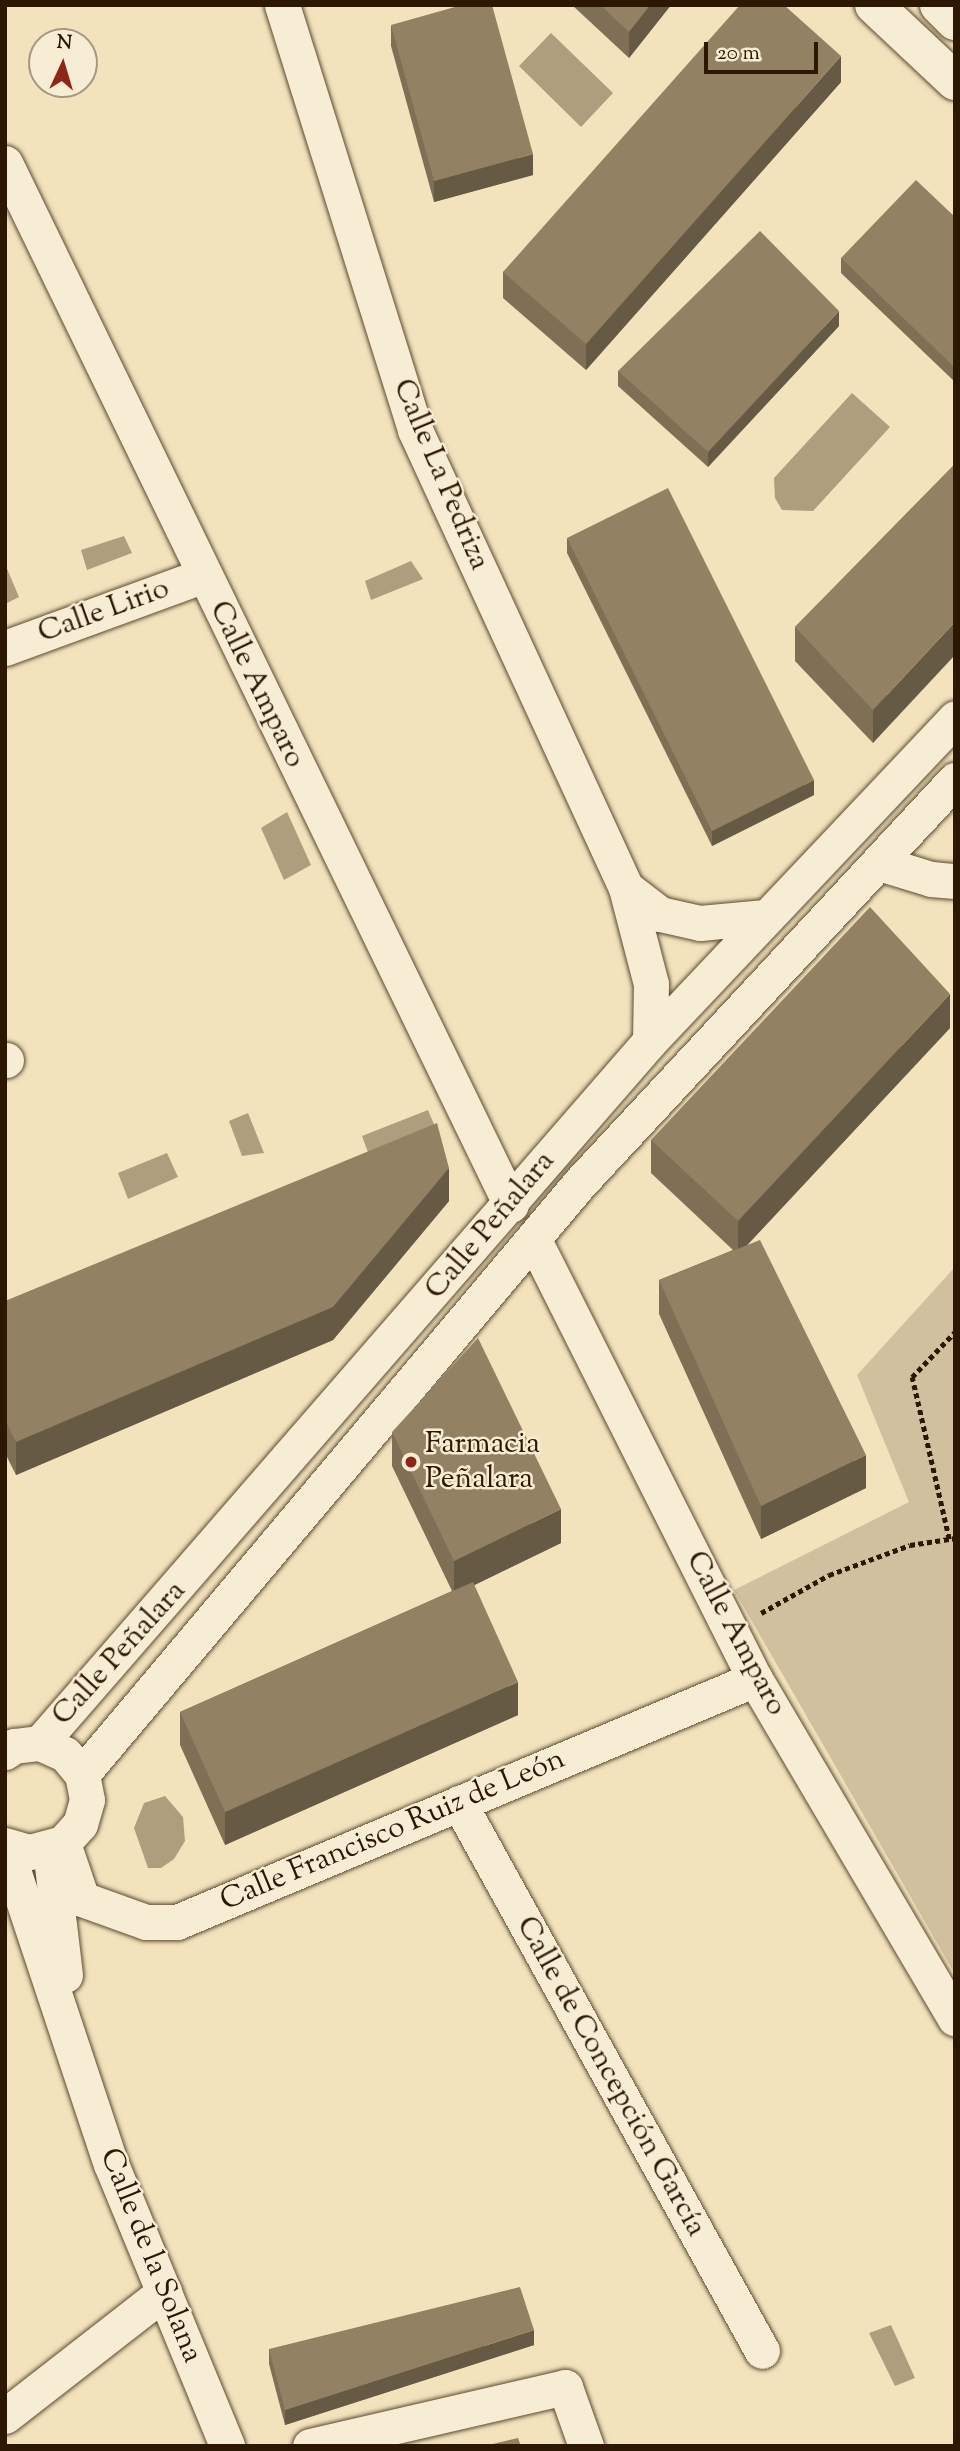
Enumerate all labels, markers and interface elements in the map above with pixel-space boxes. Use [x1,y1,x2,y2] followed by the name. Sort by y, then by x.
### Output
[28,28,98,98] north arrow
[708,28,822,72] scale bar
[56,30,73,58] text: N
[717,39,760,69] text: 20 m
[384,374,496,576] street label: Calle La Pedriza
[34,572,174,652] street label: Calle Lirio
[200,596,312,774] street label: Calle Amparo
[419,1145,563,1307] street label: Calle Peñalara
[425,1427,540,1498] place label: Farmacia Peñalara
[403,1454,419,1470] marker: Farmacia Peñalara
[677,1546,793,1722] street label: Calle Amparo
[46,1574,194,1734] street label: Calle Peñalara
[215,1742,571,1920] street label: Calle Francisco Ruiz de León
[507,1911,713,2243] street label: Calle de Concepción García
[91,2144,209,2368] street label: Calle de la Solana

